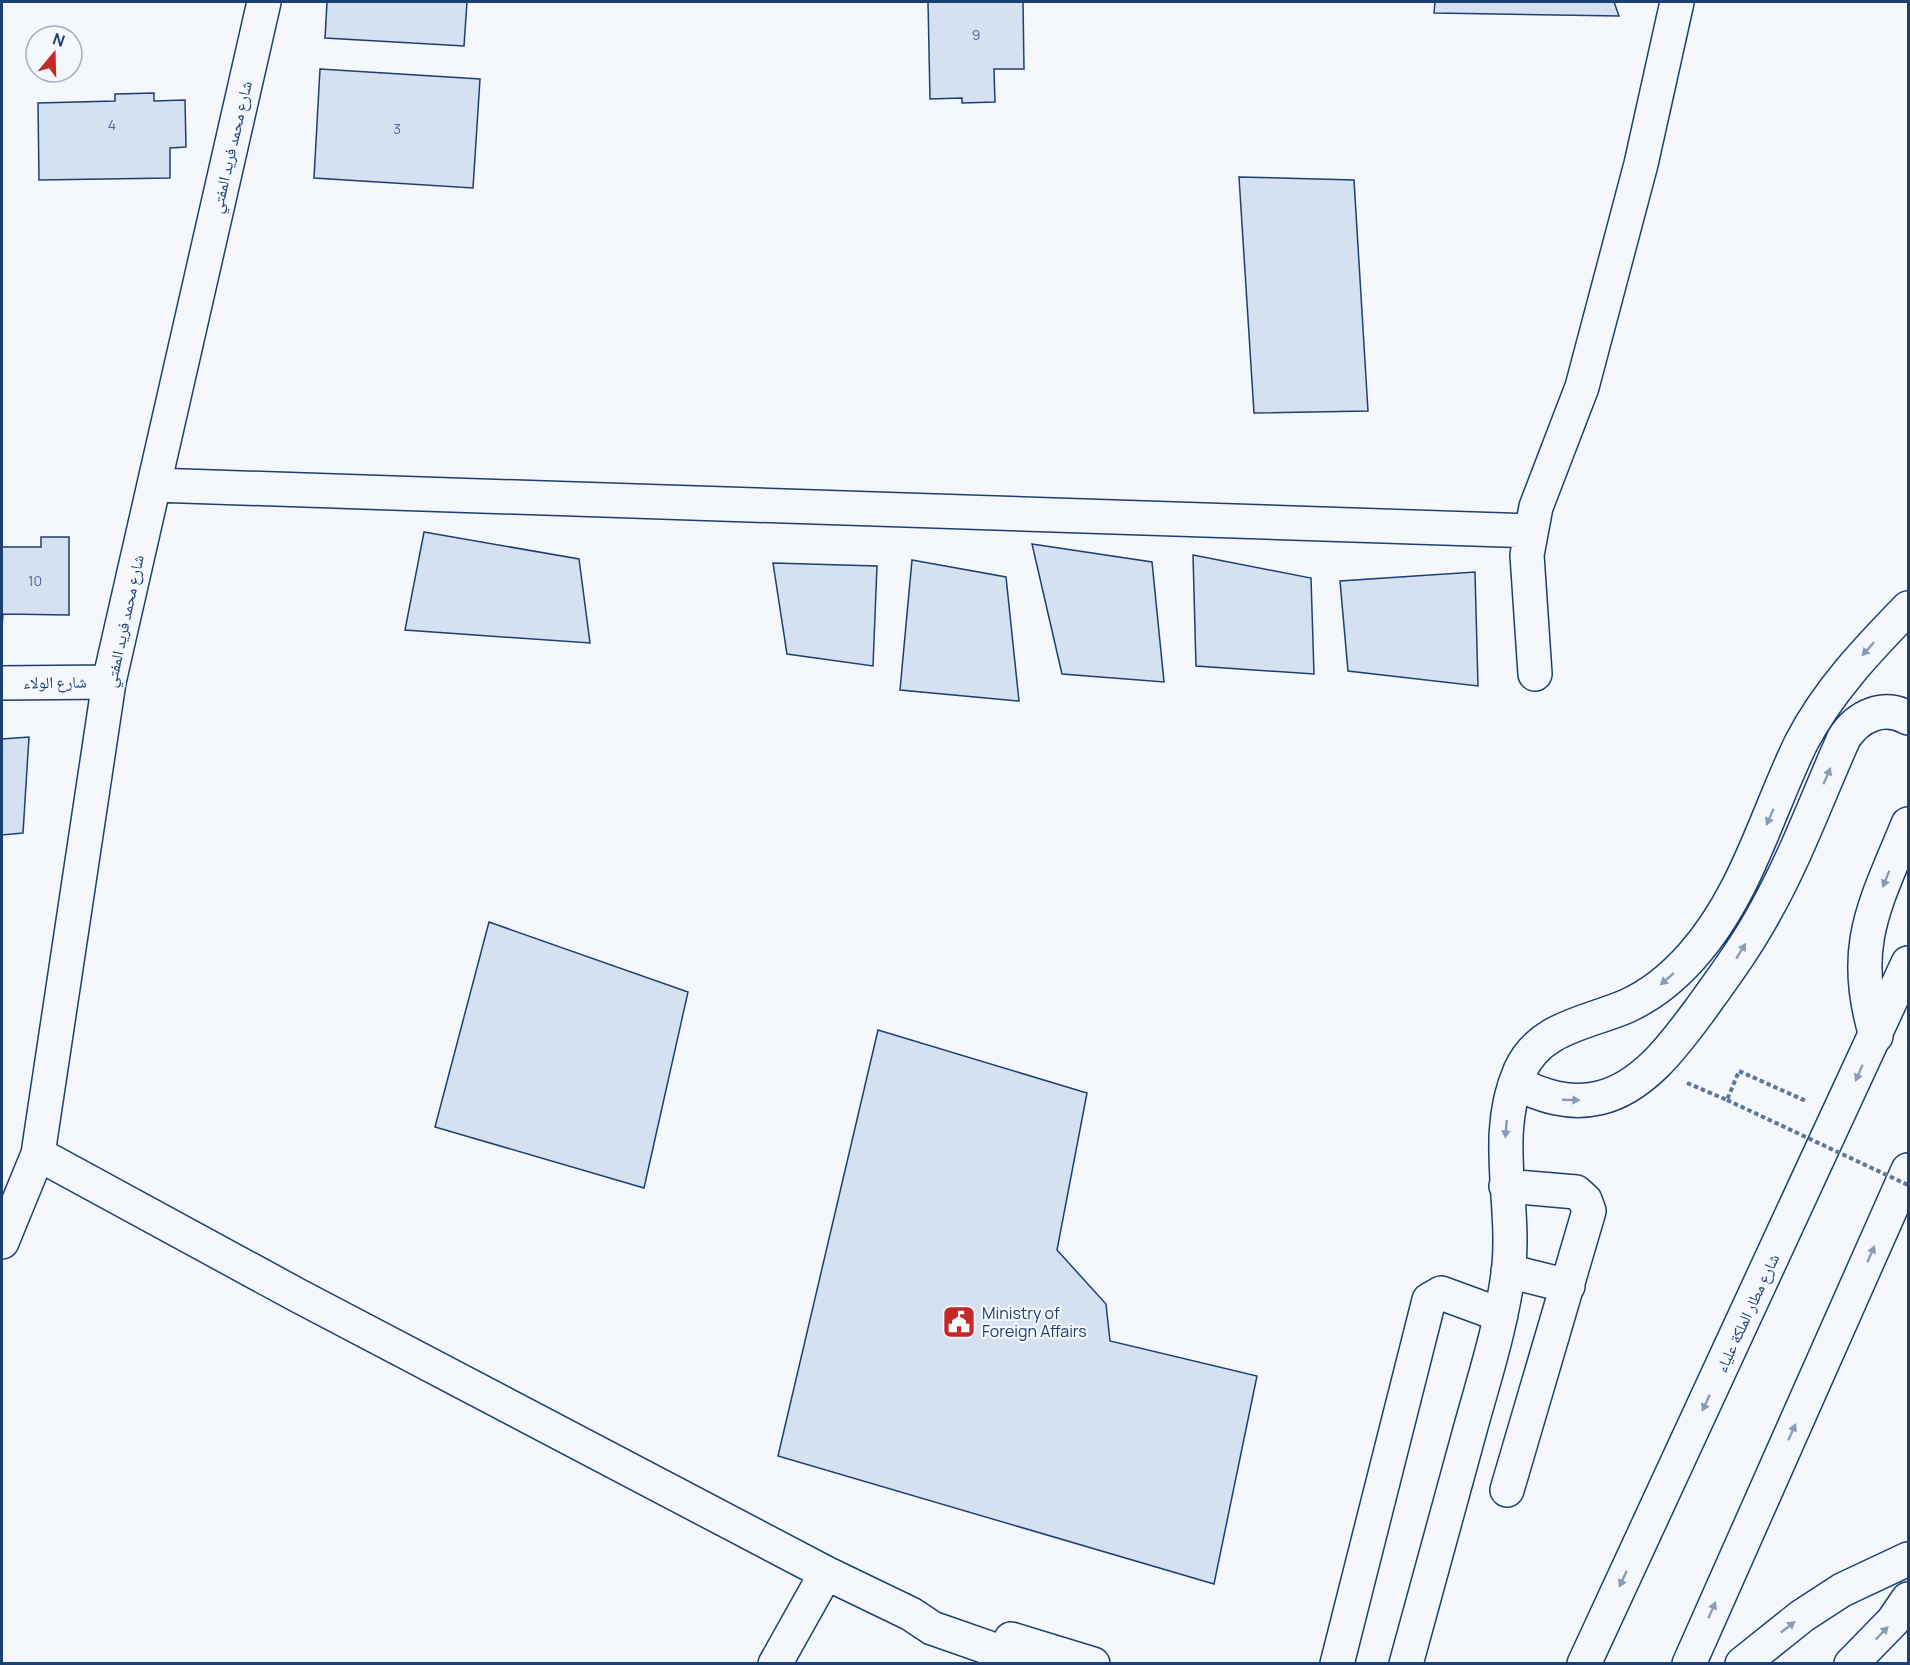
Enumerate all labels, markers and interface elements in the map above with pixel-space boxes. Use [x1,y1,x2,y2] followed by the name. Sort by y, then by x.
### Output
[24,24,84,84] north arrow
[972,25,980,44] house number: 9
[50,28,68,52] text: N
[205,79,259,216] street label: شارع محمد فريد المفتي
[108,115,116,134] house number: 4
[393,119,401,138] house number: 3
[99,553,151,690] street label: شارع محمد فريد المفتي
[28,571,42,590] house number: 10
[1861,642,1875,656] one-way arrow
[23,670,87,694] street label: شارع الولاء
[1822,768,1831,785] one-way arrow
[1765,808,1774,825] one-way arrow
[1881,870,1891,888] one-way arrow
[1736,943,1747,959] one-way arrow
[1659,972,1674,986] one-way arrow
[1854,1065,1863,1082] one-way arrow
[1561,1095,1580,1104] one-way arrow
[1501,1119,1511,1138] one-way arrow
[1866,1244,1876,1262] one-way arrow
[1710,1250,1784,1376] street label: شارع مطار الملكة علياء
[982,1302,1087,1342] place label: Ministry of Foreign Affairs
[941,1304,977,1340] public building icon: Ministry of Foreign Affairs
[1701,1394,1710,1411] one-way arrow
[1787,1423,1797,1441] one-way arrow
[1619,1571,1628,1588] one-way arrow
[1708,1601,1718,1619] one-way arrow
[1780,1622,1795,1634] one-way arrow
[1875,1625,1889,1640] one-way arrow

